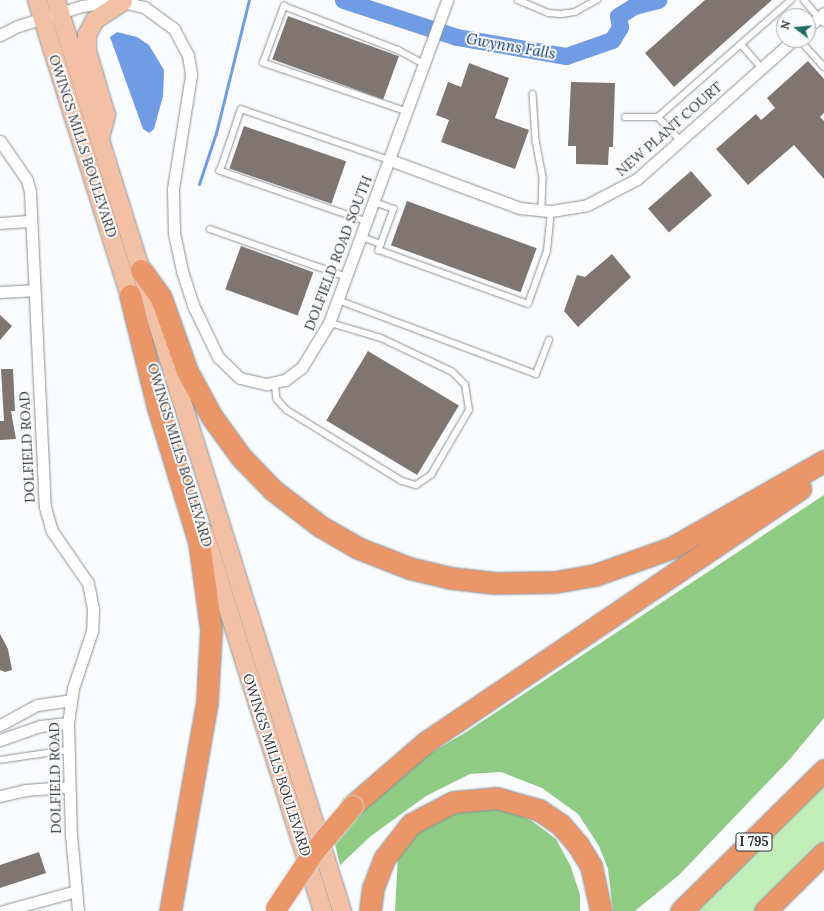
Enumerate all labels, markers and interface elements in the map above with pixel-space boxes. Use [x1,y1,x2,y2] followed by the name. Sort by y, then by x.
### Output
[776,8,816,48] north arrow
[778,19,793,31] text: N
[465,29,557,63] water label: Gwynns Falls
[45,52,121,240] street label: OWINGS MILLS BOULEVARD
[613,78,725,180] street label: NEW PLANT COURT
[301,173,375,333] street label: DOLFIELD ROAD SOUTH
[144,361,216,549] street label: OWINGS MILLS BOULEVARD
[16,391,38,503] street label: DOLFIELD ROAD
[239,671,315,859] street label: OWINGS MILLS BOULEVARD
[46,722,64,834] street label: DOLFIELD ROAD
[735,831,773,853] road number: I 795

